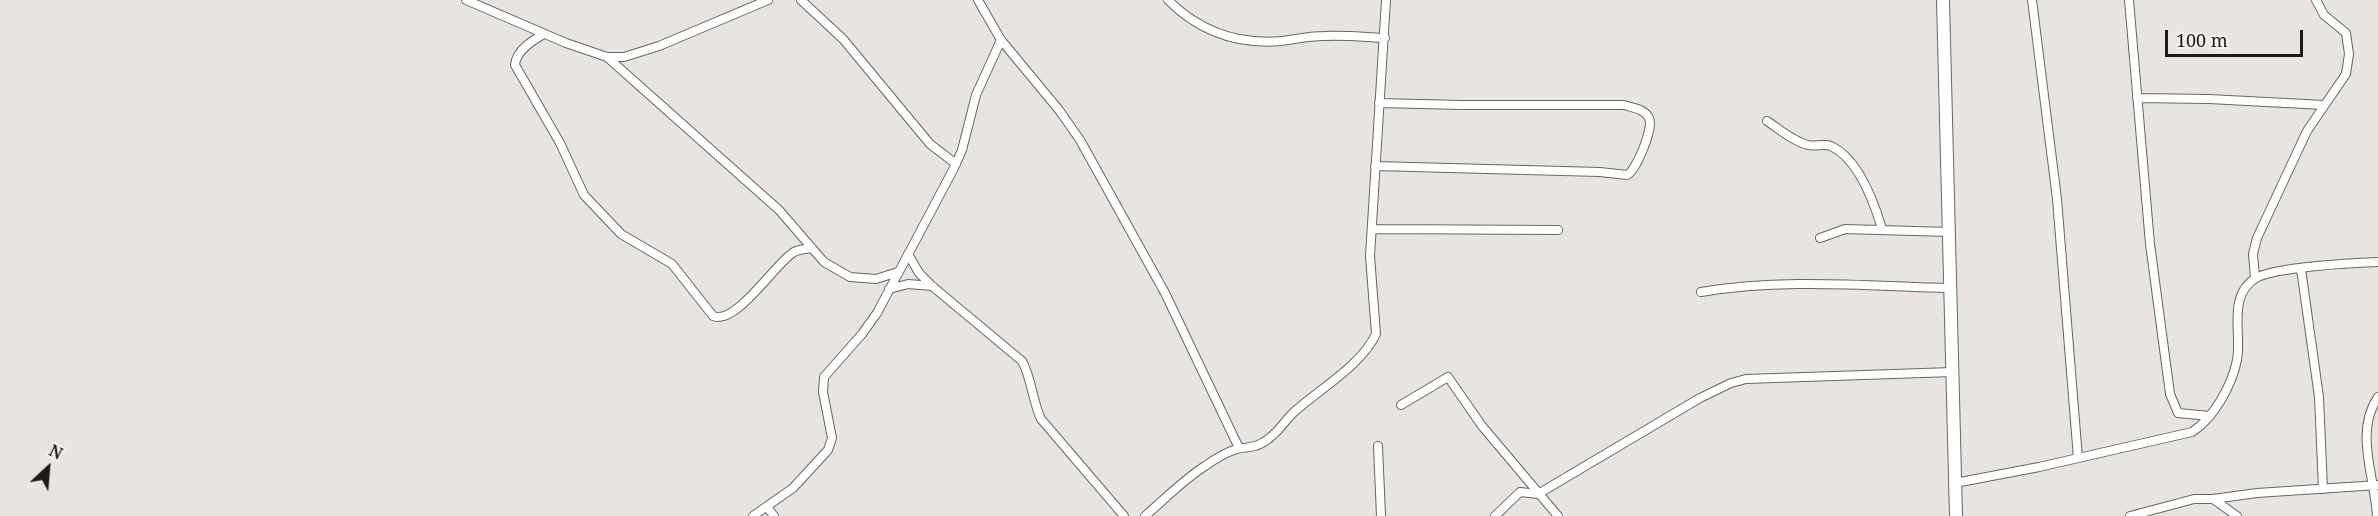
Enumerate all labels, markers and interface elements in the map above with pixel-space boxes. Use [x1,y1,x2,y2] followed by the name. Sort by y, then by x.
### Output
[2168,18,2306,56] scale bar
[2176,28,2228,52] text: 100 m
[18,438,78,498] north arrow
[45,439,66,464] text: N

